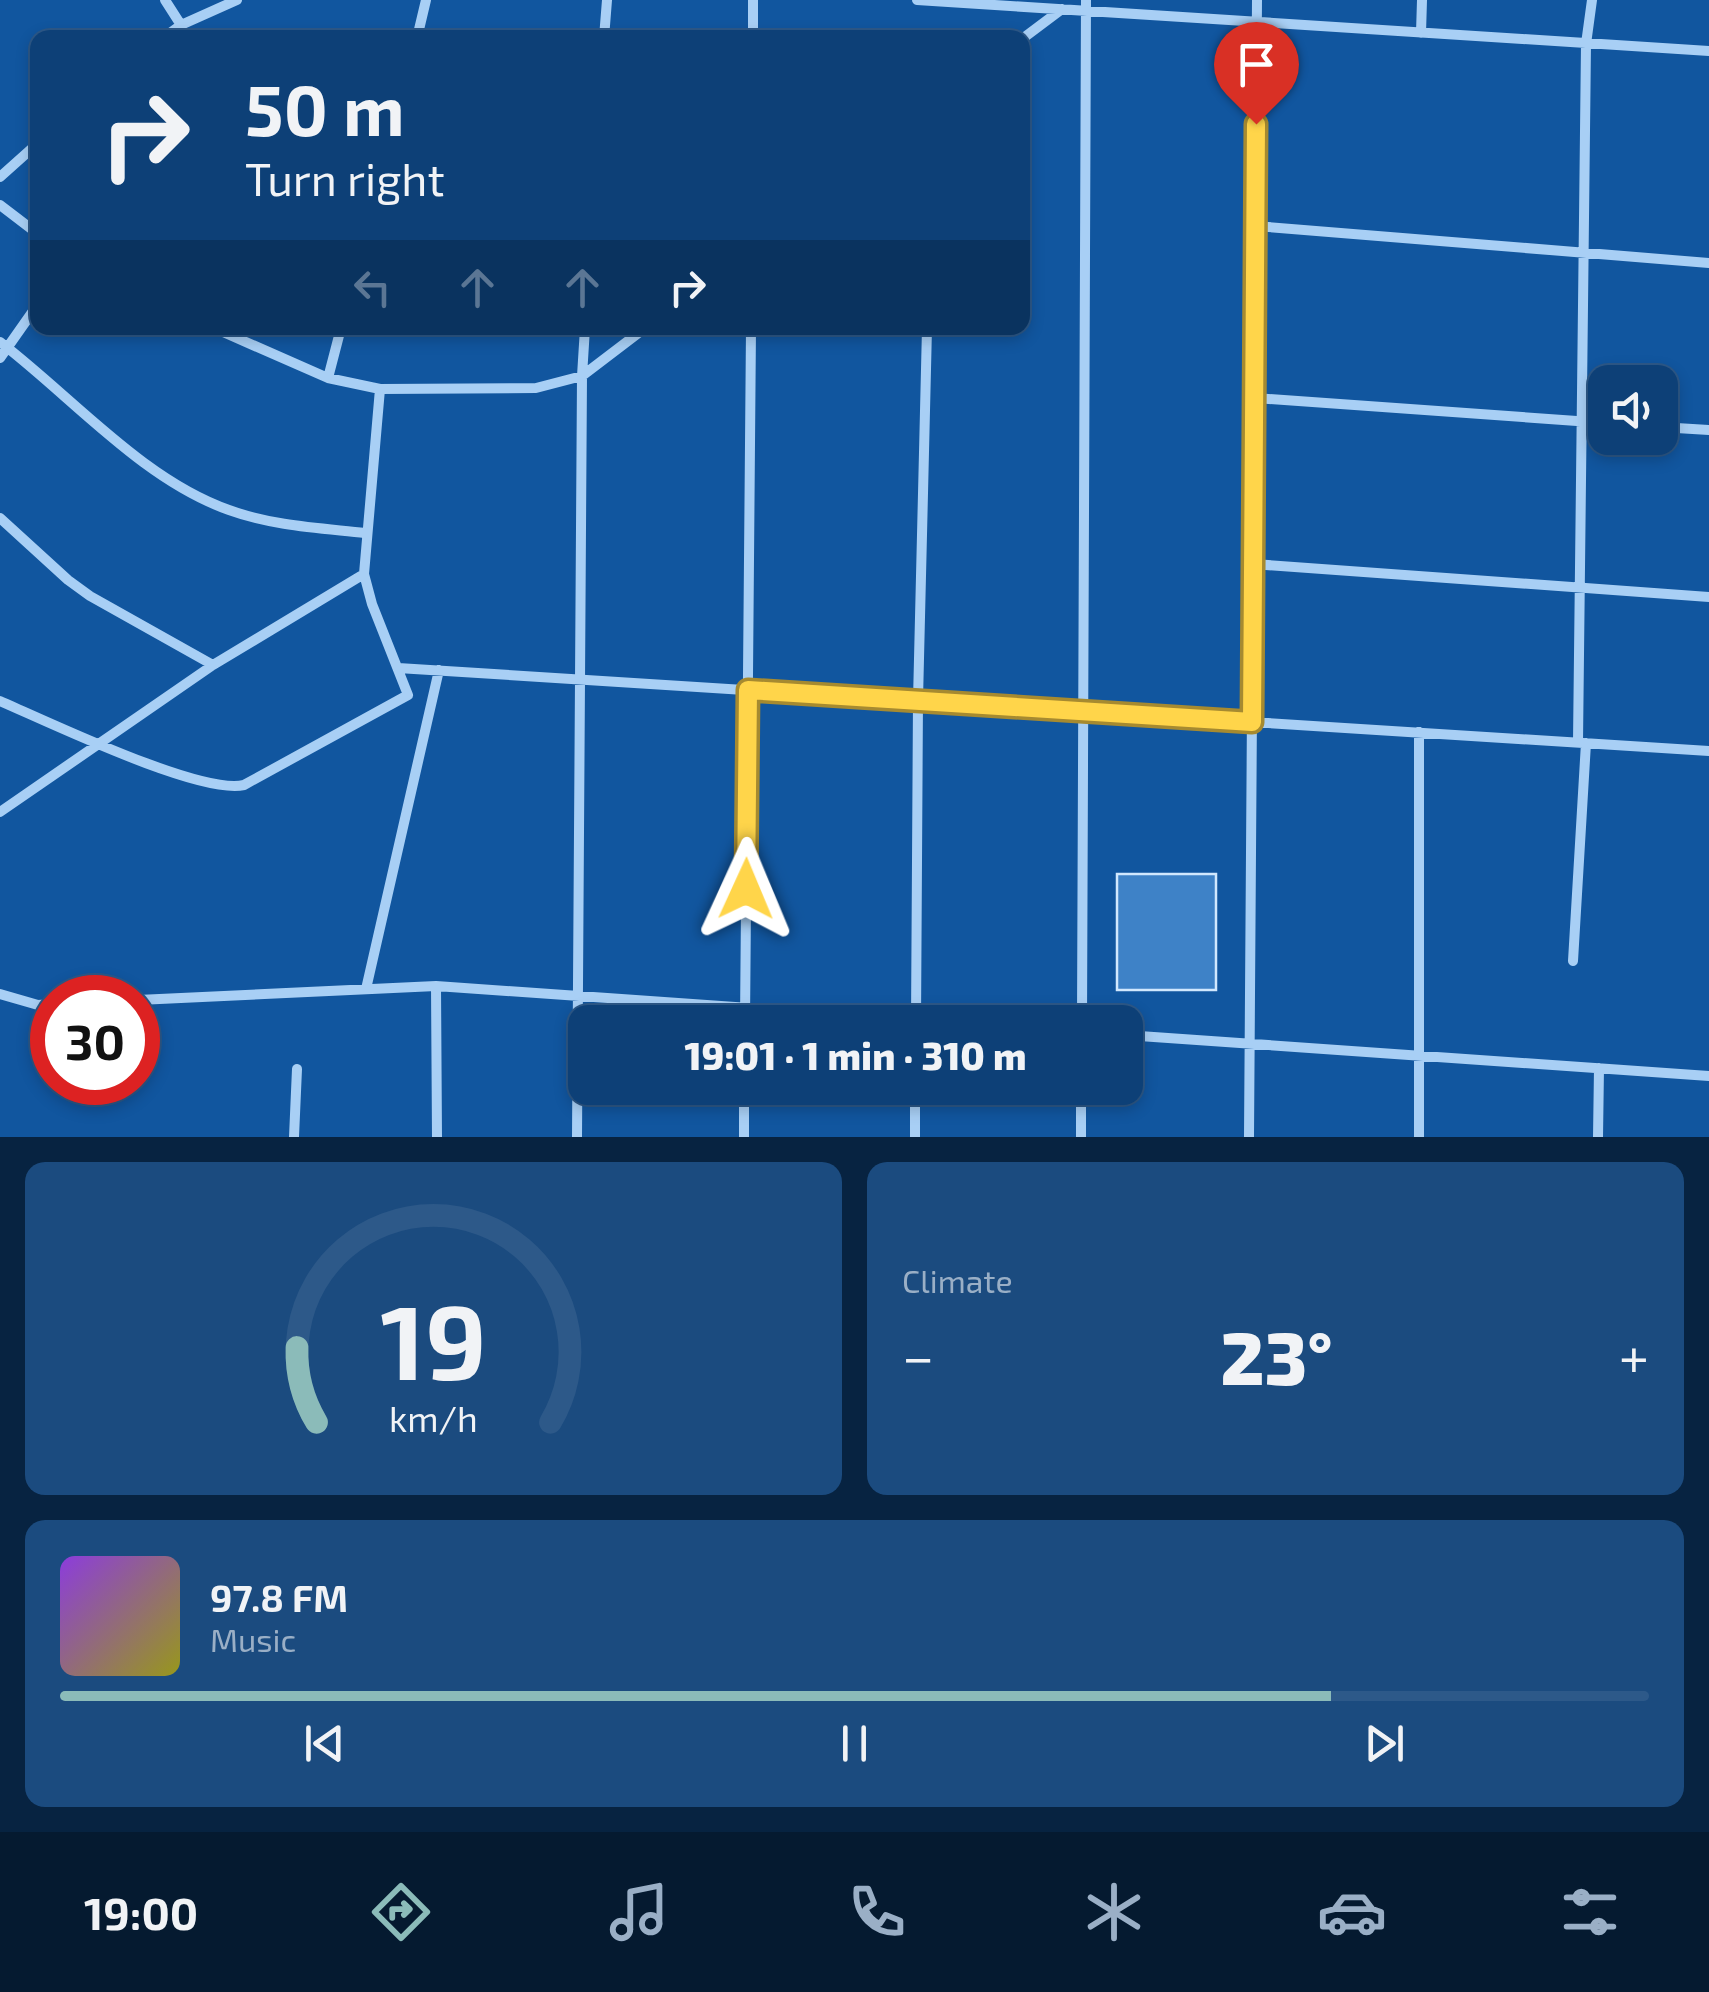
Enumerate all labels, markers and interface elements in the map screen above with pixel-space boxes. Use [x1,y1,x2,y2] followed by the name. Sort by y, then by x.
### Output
[1214,22,1299,125] pin
[1229,37,1284,92] icon: arrive
[245,66,405,150] text: 50 m
[80,70,210,200] icon: right
[245,151,445,205] text: Turn right
[345,260,400,315] icon: left
[450,260,505,315] icon: ahead
[555,260,610,315] icon: ahead
[660,260,715,315] icon: right
[1588,365,1678,455] map controls
[1588,365,1678,455] button: sound
[694,837,798,941] position arrow
[30,975,160,1105] speed limit sign: 30
[684,1032,1027,1078] text: 19:01 · 1 min · 310 m
[902,1261,1013,1299] text: Climate
[380,1276,487,1401] text: 19
[1220,1310,1333,1400] text: 23°
[902,1322,934,1388] text: −
[1619,1322,1649,1388] text: +
[389,1396,478,1439] text: km/h
[210,1574,348,1620] text: 97.8 FM
[210,1620,296,1658] text: Music
[297,1716,352,1771] icon: previous
[827,1716,882,1771] icon: pause
[1357,1716,1412,1771] icon: next
[366,1877,436,1947] icon: directions
[604,1877,674,1947] icon: music
[842,1877,912,1947] icon: phone
[1079,1877,1149,1947] icon: climate
[1317,1877,1387,1947] icon: car
[1555,1877,1625,1947] icon: filters
[84,1885,198,1939] text: 19:00

